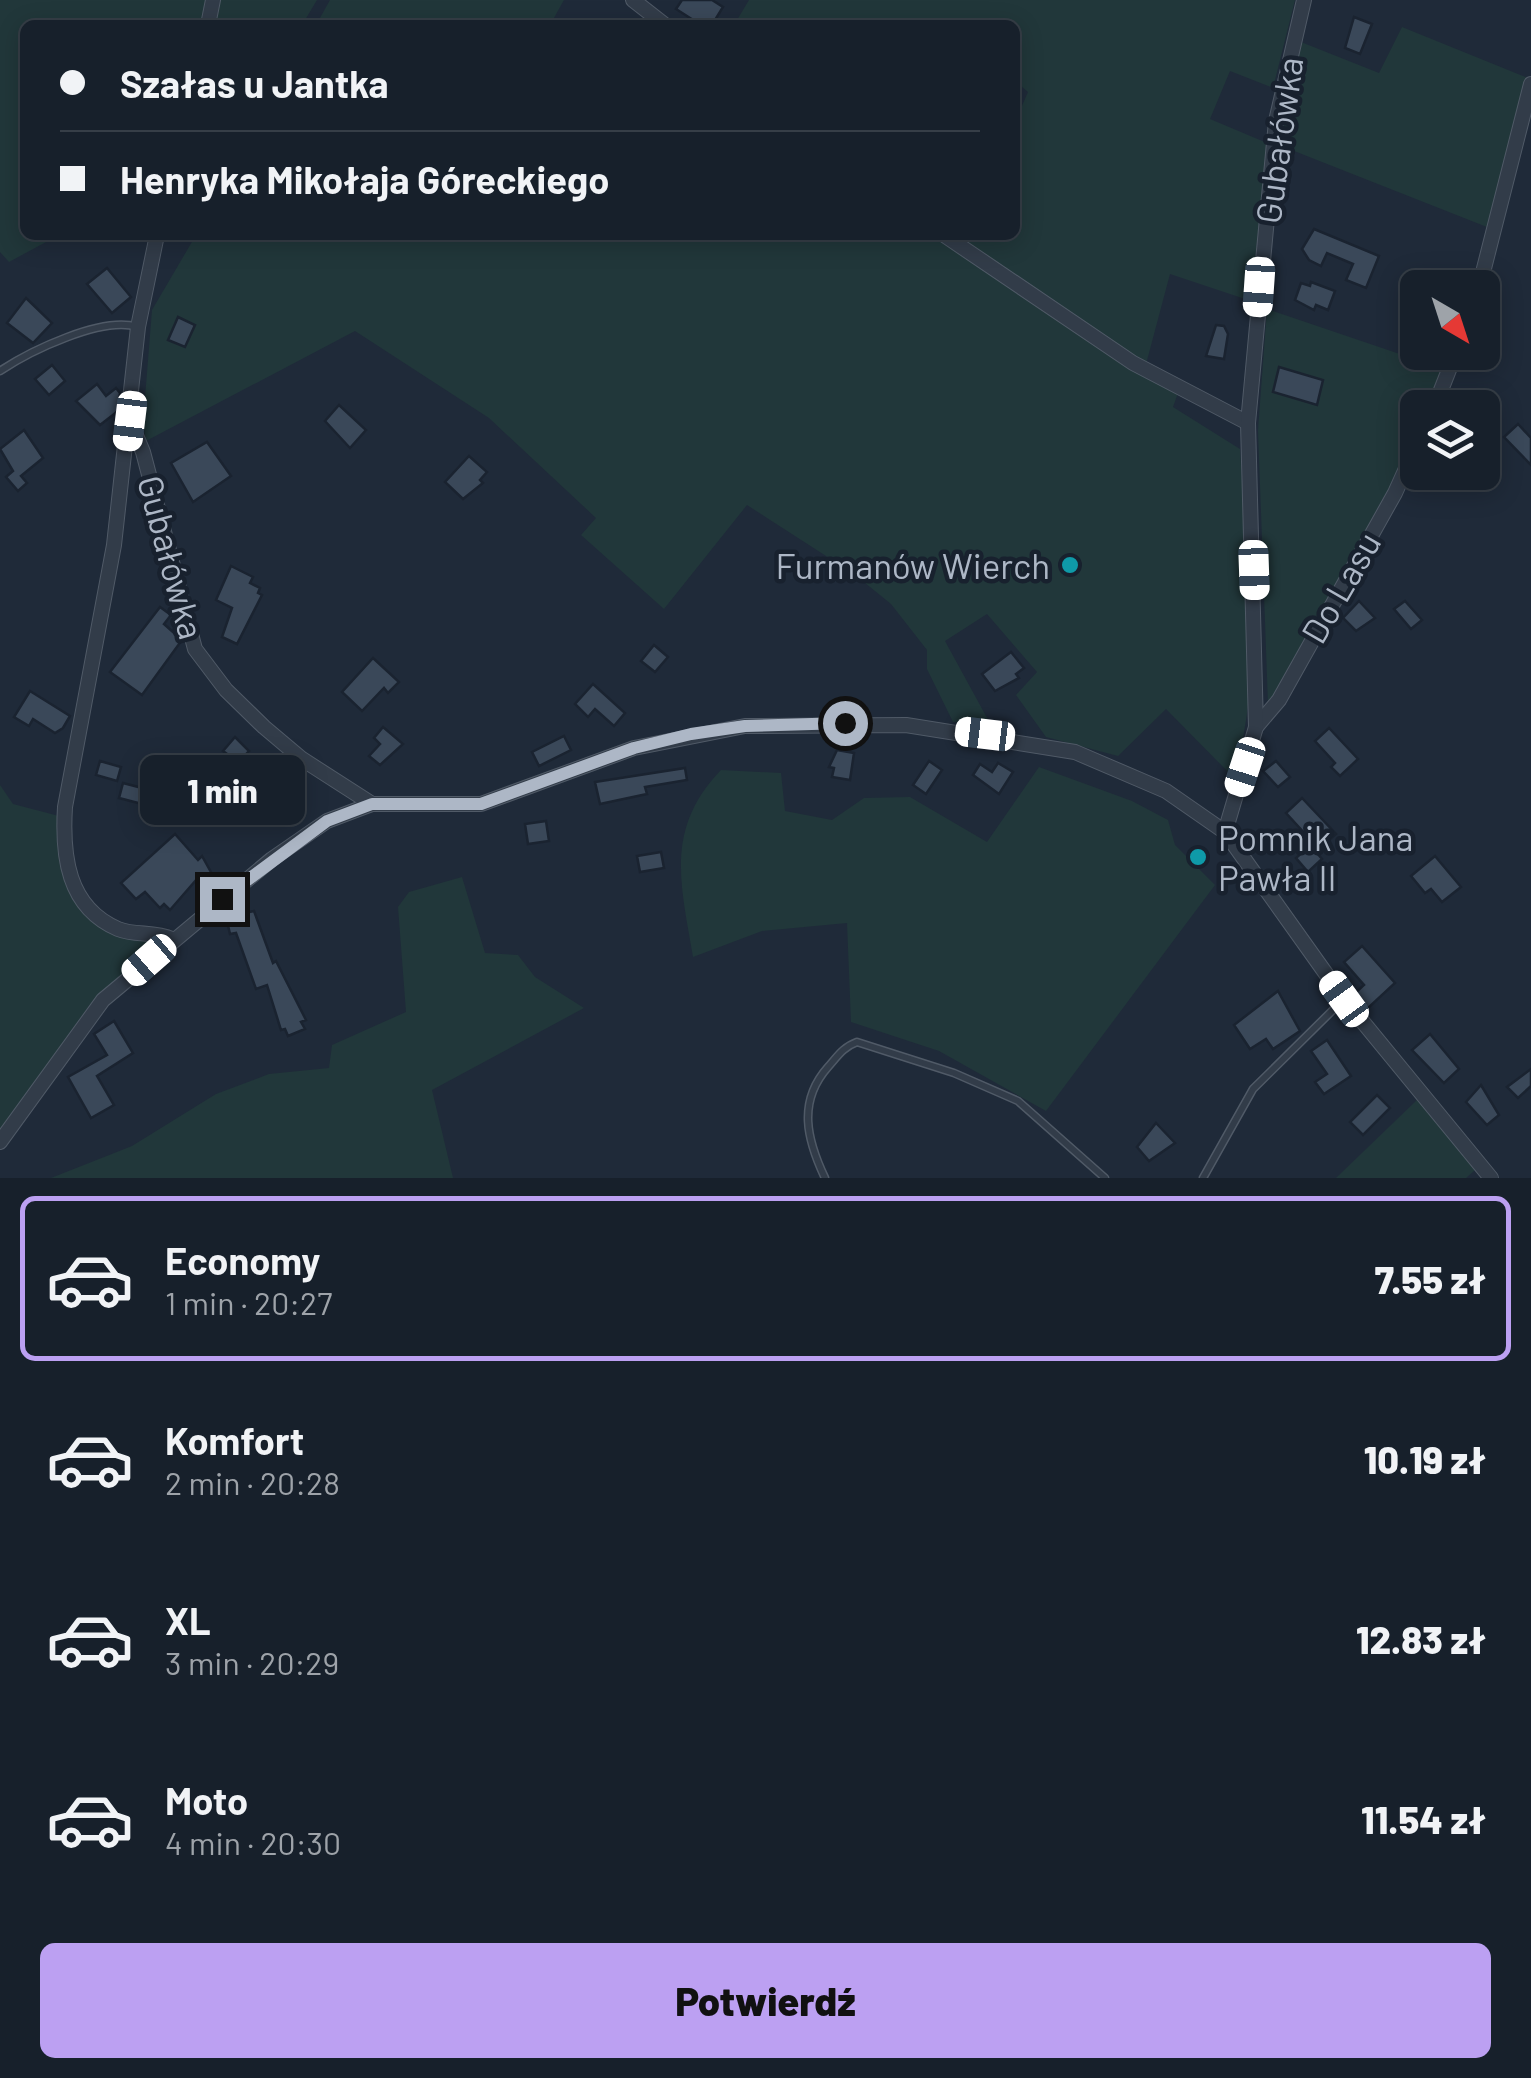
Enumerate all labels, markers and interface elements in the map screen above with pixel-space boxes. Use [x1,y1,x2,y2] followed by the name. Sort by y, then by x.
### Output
[1246,54,1310,226] street label: Gubałówka
[120,60,389,106] text: Szałas u Jantka
[120,156,609,202] text: Henryka Mikołaja Góreckiego
[1242,256,1276,318] car
[1400,270,1500,370] north arrow
[1400,270,1500,490] map controls
[111,389,149,453] car
[1400,390,1500,490] button: layers
[130,471,214,643] street label: Gubałówka
[1292,524,1388,650] street label: Do Lasu
[1238,539,1270,601] car
[775,544,1050,586] place label: Furmanów Wierch
[1059,554,1081,576] marker: Furmanów Wierch
[823,701,868,746] route start
[953,715,1017,753] car
[1221,734,1269,800] car
[140,754,304,824] callout: 1 min
[187,771,258,809] text: 1 min
[1218,816,1413,898] place label: Pomnik Jana Pawła II
[1187,846,1209,868] marker: Pomnik Jana Pawła II
[200,877,245,922] route end
[117,929,181,991] car
[1314,966,1374,1032] car
[45,1234,135,1324] icon: car
[165,1237,320,1283] text: Economy
[1375,1256,1486,1302] text: 7.55 zł
[165,1283,332,1321] text: 1 min · 20:27
[45,1414,135,1504] icon: car
[165,1417,304,1463] text: Komfort
[1364,1436,1486,1482] text: 10.19 zł
[165,1463,340,1501] text: 2 min · 20:28
[45,1594,135,1684] icon: car
[165,1597,211,1643] text: XL
[1356,1616,1486,1662] text: 12.83 zł
[165,1643,339,1681] text: 3 min · 20:29
[45,1774,135,1864] icon: car
[165,1777,248,1823] text: Moto
[1361,1796,1486,1842] text: 11.54 zł
[165,1823,341,1861] text: 4 min · 20:30
[40,1943,1491,2058] button: Potwierdź

